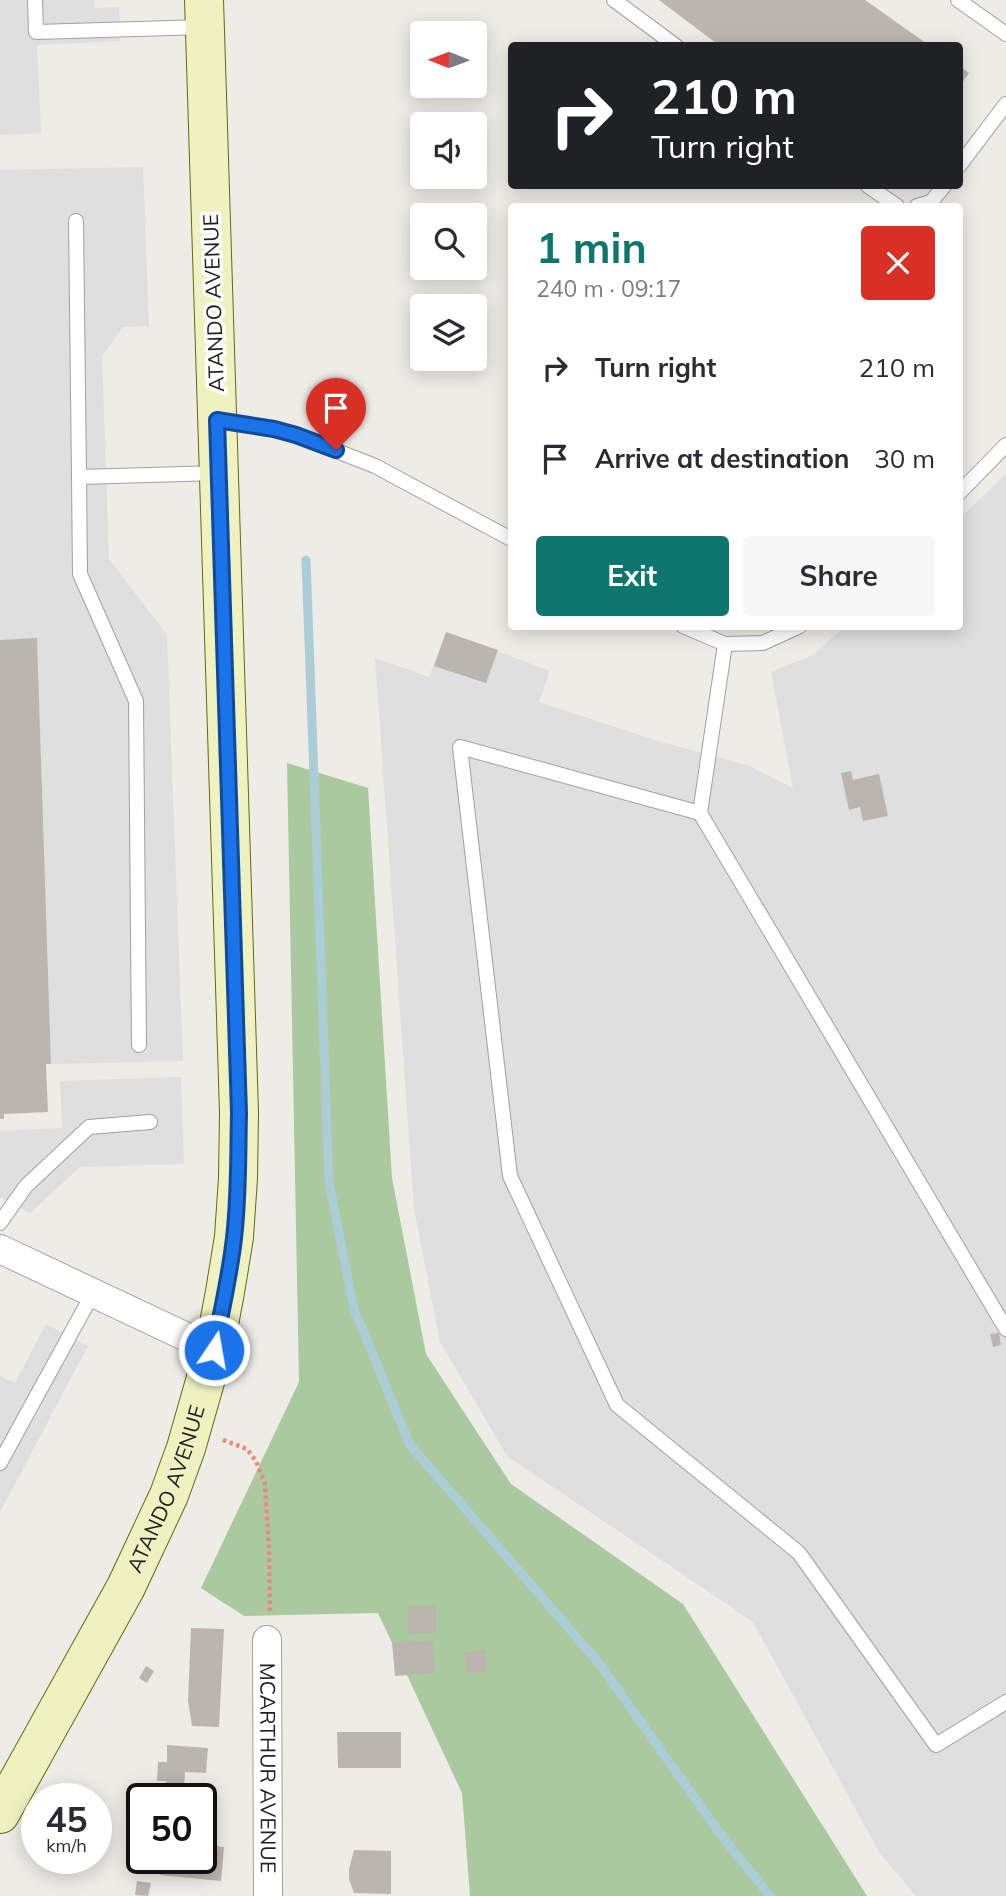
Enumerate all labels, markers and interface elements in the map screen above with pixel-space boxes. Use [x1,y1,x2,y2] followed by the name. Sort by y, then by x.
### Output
[410,21,486,98] north arrow
[410,21,487,371] map controls
[651,65,797,126] text: 210 m
[536,70,627,161] icon: right
[410,112,487,189] button: sound
[651,126,794,166] text: Turn right
[410,203,487,280] button: search
[197,214,229,392] street label: ATANDO AVENUE
[536,221,647,274] text: 1 min
[861,226,935,300] button: close
[536,274,681,303] text: 240 m · 09:17
[410,294,487,371] button: layers
[536,349,574,387] icon: right
[595,351,716,384] text: Turn right
[859,351,935,384] text: 210 m
[306,378,366,450] pin
[317,389,355,427] icon: arrive
[536,440,574,478] icon: arrive
[595,442,850,475] text: Arrive at destination
[874,442,935,475] text: 30 m
[536,536,729,616] button: Exit
[743,536,935,616] button: Share
[177,1313,251,1387] position arrow
[121,1402,210,1576] street label: ATANDO AVENUE
[255,1663,282,1873] street label: MCARTHUR AVENUE
[126,1783,217,1874] speed limit sign: 50
[45,1797,88,1841] text: 45
[46,1834,87,1857] text: km/h

